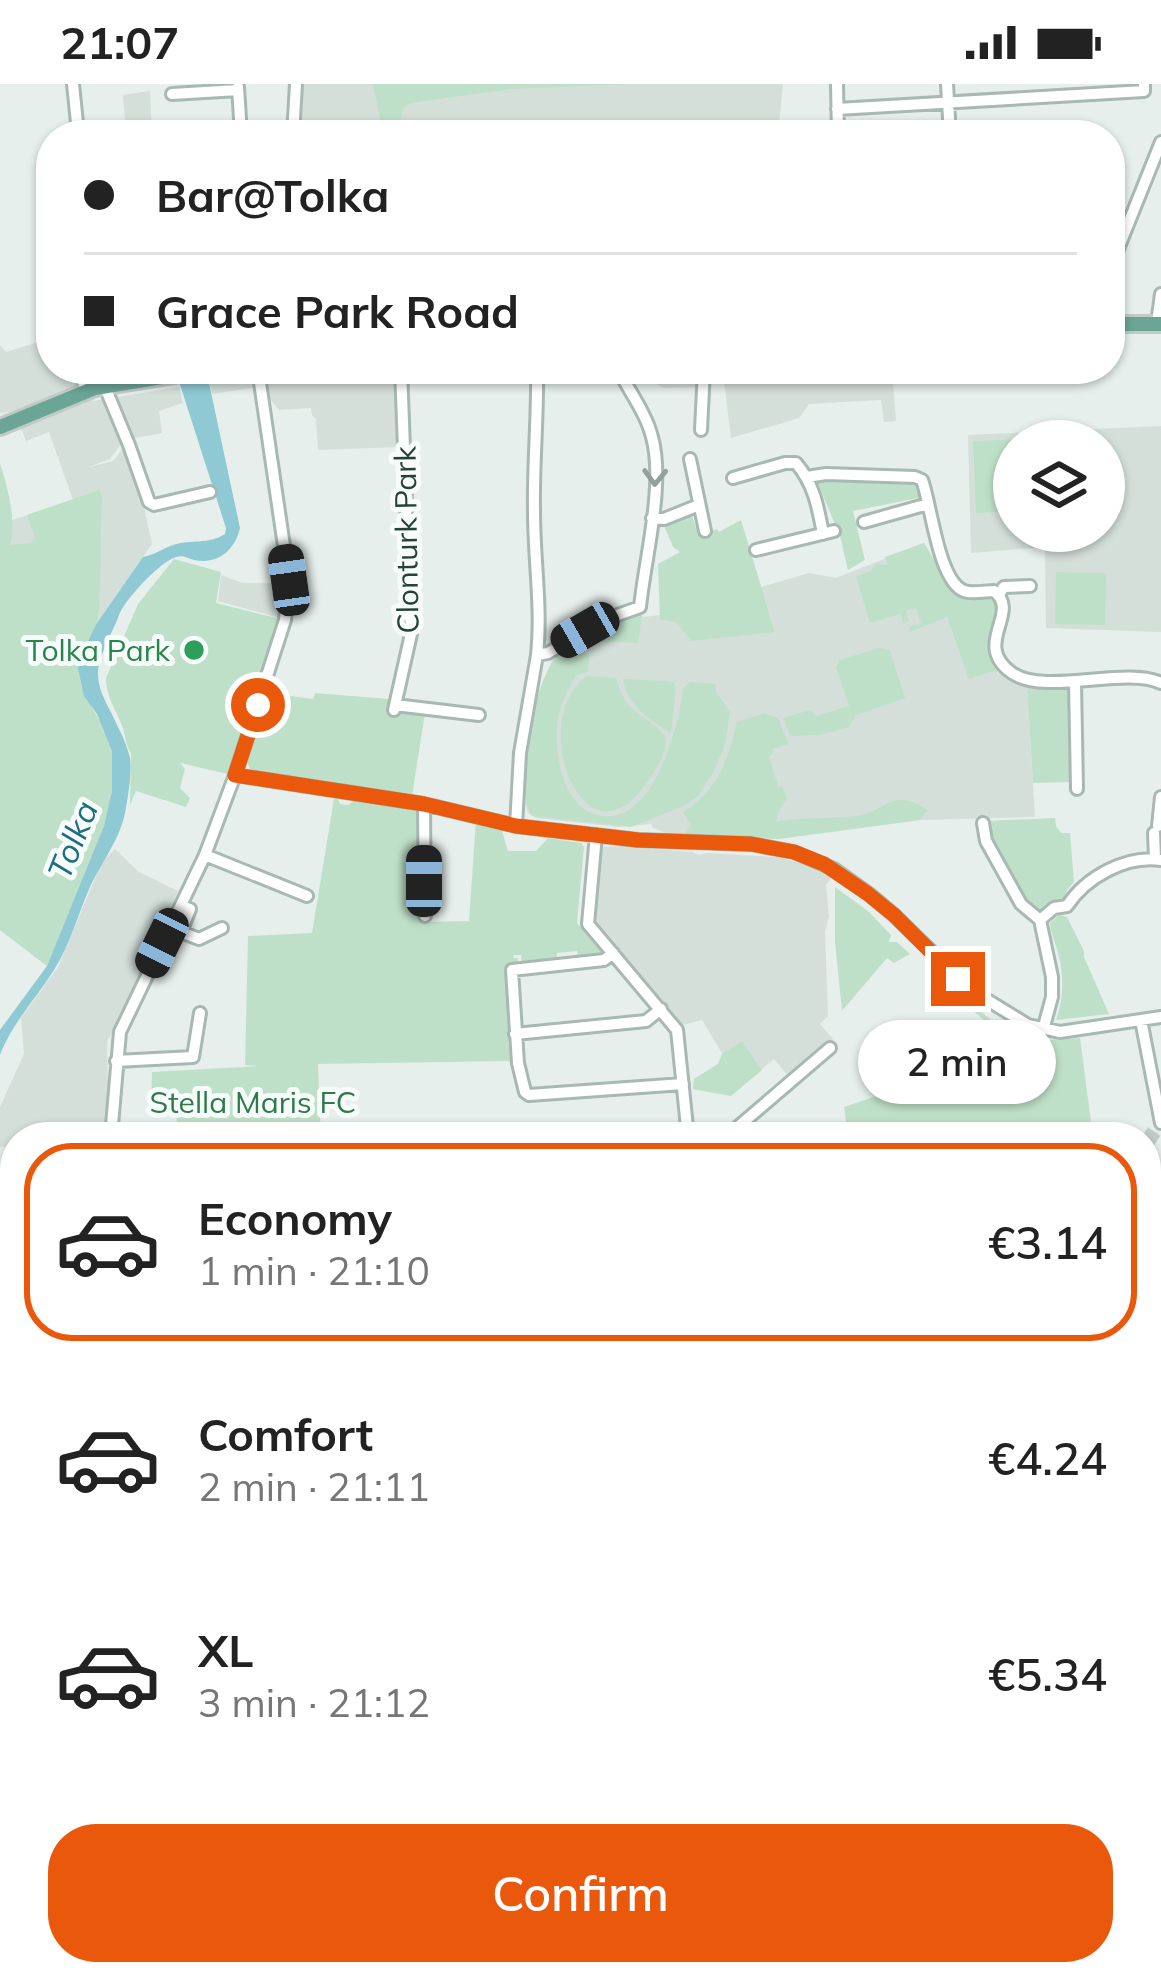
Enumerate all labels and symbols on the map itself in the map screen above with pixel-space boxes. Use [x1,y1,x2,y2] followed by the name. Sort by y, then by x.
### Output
[385,445,427,634] street label: Clonturk Park
[642,468,668,487] one-way arrow
[266,542,312,618] car
[545,596,625,664] car
[26,631,171,669] place label: Tolka Park
[181,637,207,663] marker: Tolka Park
[231,678,285,732] route start
[38,795,106,885] water label: Tolka
[406,845,442,917] car
[130,903,194,983] car
[931,952,985,1006] route end
[859,1021,1057,1105] callout: 2 min
[150,1083,356,1121] park label: Stella Maris FC

